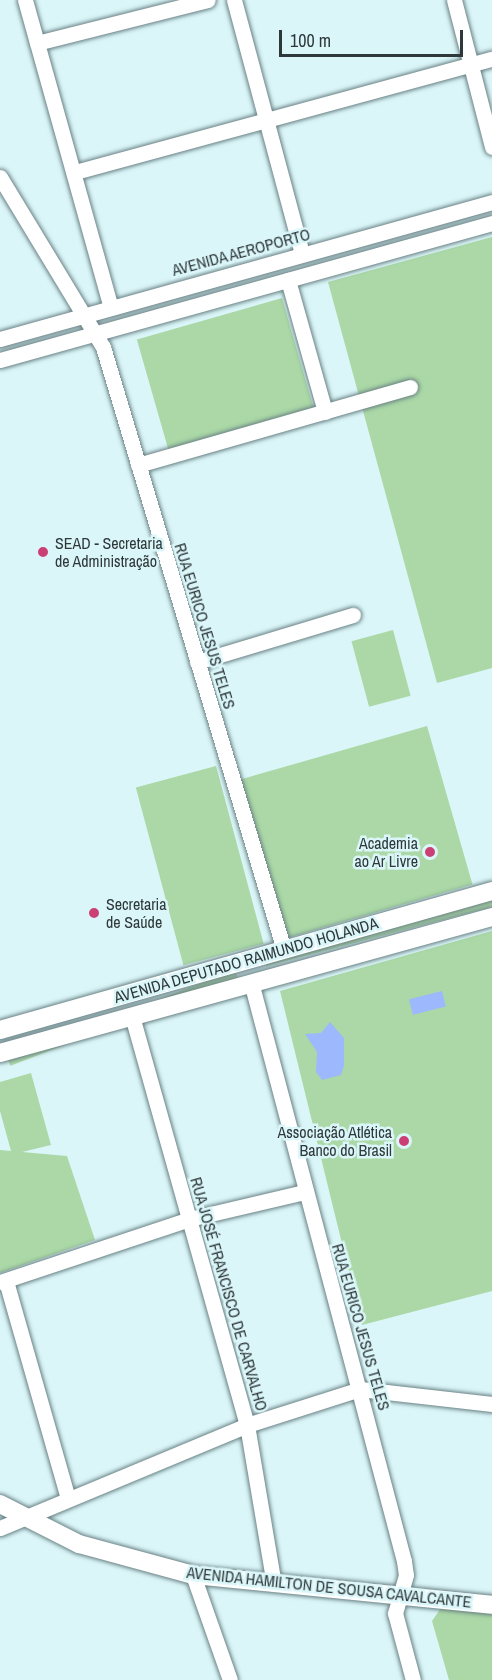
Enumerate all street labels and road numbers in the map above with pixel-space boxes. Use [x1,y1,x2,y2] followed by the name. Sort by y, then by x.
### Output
[169,224,313,280] street label: AVENIDA AEROPORTO
[170,540,240,712] street label: RUA EURICO JESUS TELES
[111,913,381,1007] street label: AVENIDA DEPUTADO RAIMUNDO HOLANDA
[186,1175,272,1413] street label: RUA JOSÉ FRANCISCO DE CARVALHO
[328,1241,394,1413] street label: RUA EURICO JESUS TELES
[185,1562,473,1612] street label: AVENIDA HAMILTON DE SOUSA CAVALCANTE

